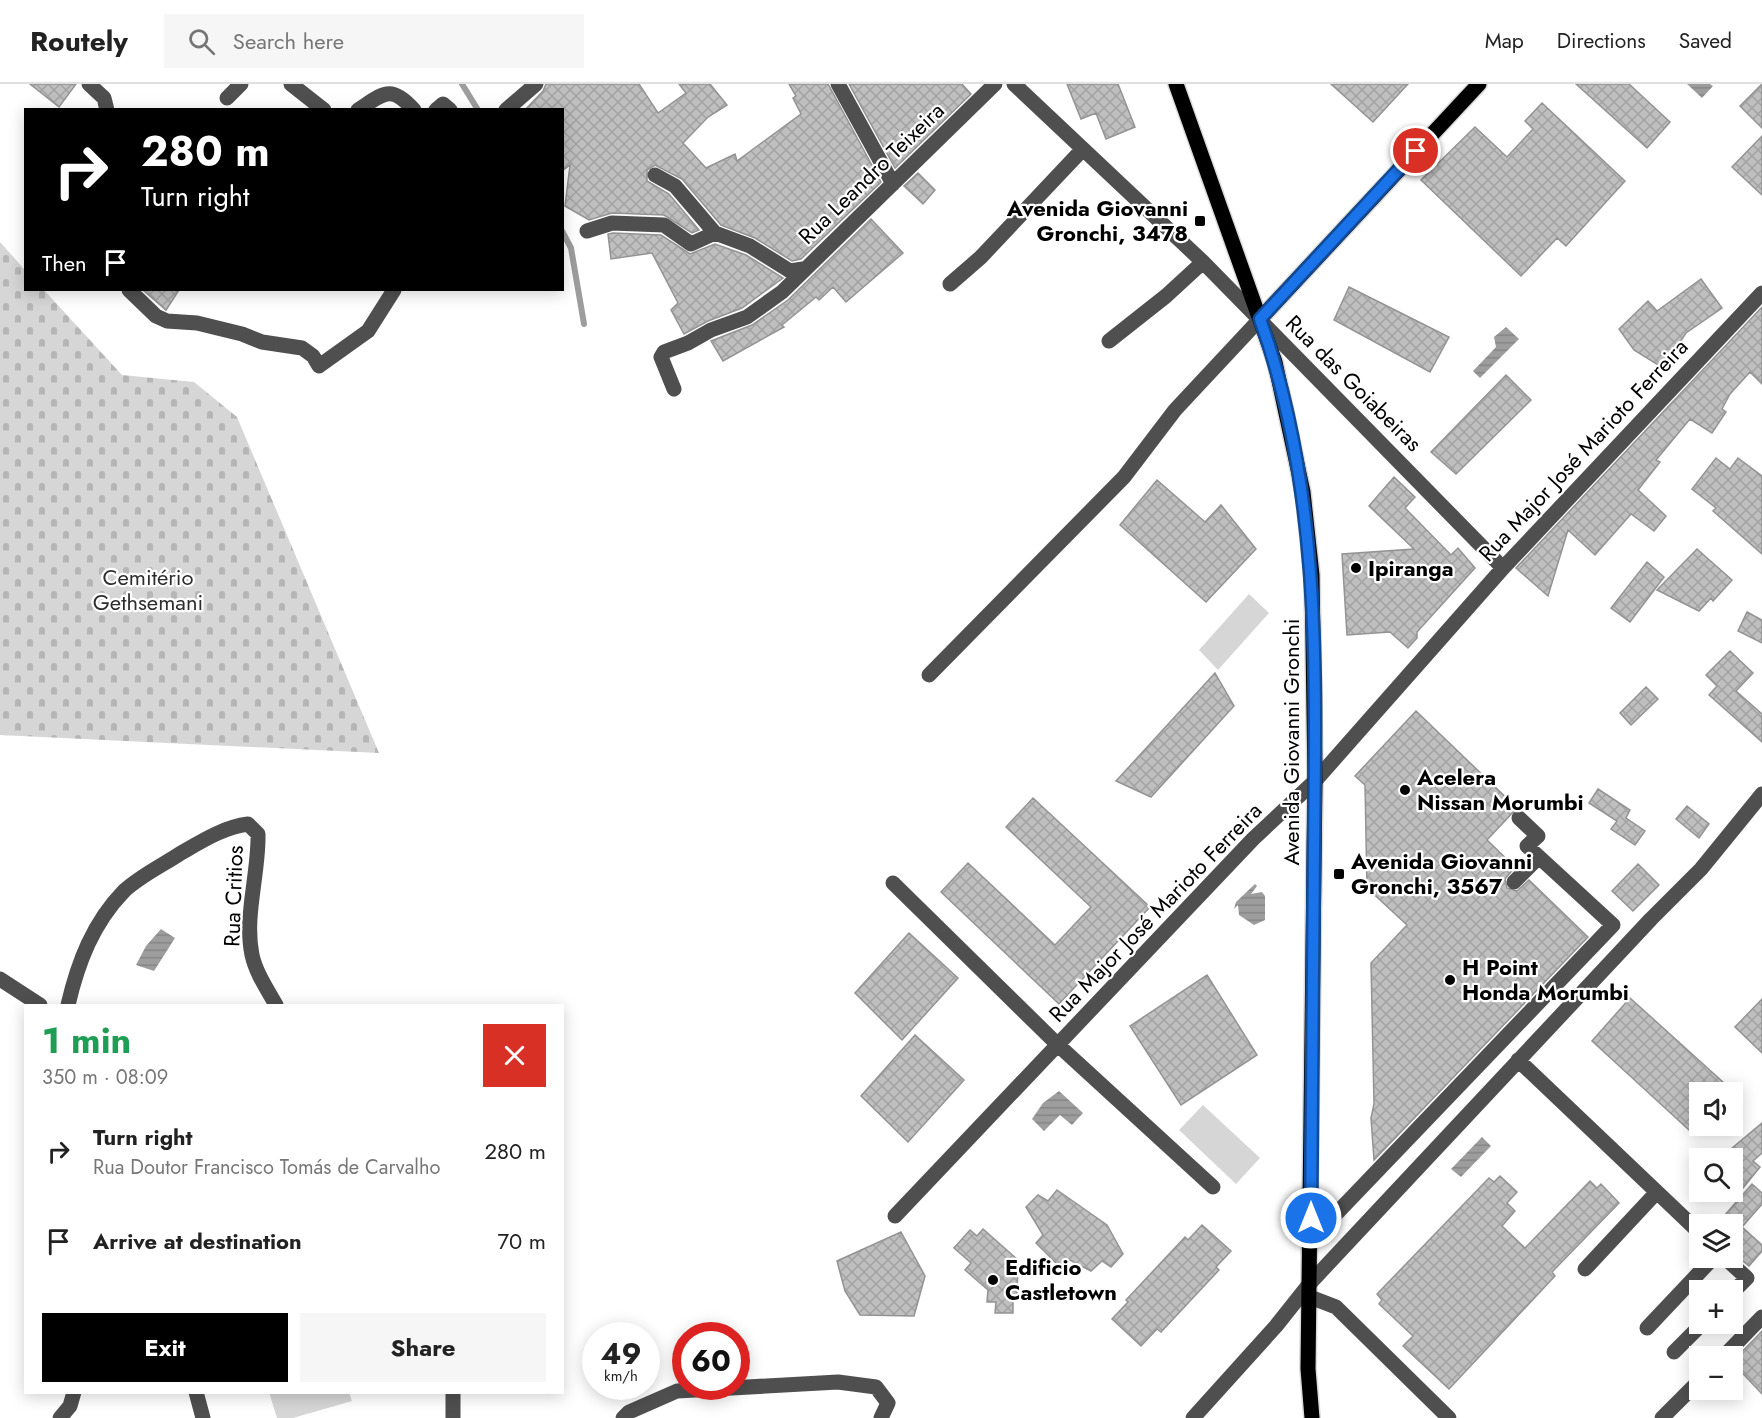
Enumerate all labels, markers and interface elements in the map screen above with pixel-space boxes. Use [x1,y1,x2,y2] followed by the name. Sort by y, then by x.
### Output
[164,14,584,68] search box
[30,21,128,62] text: Routely
[185,25,218,58] icon: search
[233,25,344,57] text: Search here
[1485,26,1524,56] text: Map
[1557,26,1646,56] text: Directions
[1679,26,1732,56] text: Saved
[791,95,951,251] street label: Rua Leandro Teixeira
[141,121,270,182] text: 280 m
[1390,125,1441,176] pin
[42,132,120,210] icon: right
[1399,134,1432,167] icon: arrive
[141,177,249,216] text: Turn right
[1006,192,1188,249] place label: Avenida Giovanni Gronchi, 3478
[1193,214,1207,228] marker: Avenida Giovanni Gronchi, 3478
[99,246,132,279] icon: arrive
[42,247,87,279] text: Then
[1278,307,1430,459] street label: Rua das Goiabeiras
[1471,331,1695,569] street label: Rua Major José Marioto Ferreira
[1368,552,1454,584] place label: Ipiranga
[93,561,203,618] park label: Cemitério Gethsemani
[1349,561,1363,575] marker: Ipiranga
[1275,619,1307,865] street label: Avenida Giovanni Gronchi
[1416,761,1584,818] place label: Acelera Nissan Morumbi
[1398,783,1412,797] marker: Acelera Nissan Morumbi
[1041,795,1269,1029] street label: Rua Major José Marioto Ferreira
[215,845,251,947] street label: Rua Critios
[1350,845,1532,902] place label: Avenida Giovanni Gronchi, 3567
[1332,867,1346,881] marker: Avenida Giovanni Gronchi, 3567
[1462,951,1629,1008] place label: H Point Honda Morumbi
[1443,973,1457,987] marker: H Point Honda Morumbi
[42,1014,131,1066] text: 1 min
[483,1024,546,1087] button: close
[42,1063,168,1092] text: 350 m · 08:09
[1689,1082,1743,1400] map controls
[1689,1082,1743,1136] button: sound
[93,1121,193,1153] text: Turn right
[42,1135,75,1168] icon: right
[485,1135,546,1167] text: 280 m
[1689,1148,1743,1202] button: search
[93,1153,440,1182] text: Rua Doutor Francisco Tomás de Carvalho
[1279,1186,1343,1250] position arrow
[1689,1214,1743,1268] button: layers
[42,1225,75,1258] icon: arrive
[93,1225,302,1257] text: Arrive at destination
[497,1225,546,1257] text: 70 m
[1005,1251,1117,1308] place label: Edificio Castletown
[986,1273,1000,1287] marker: Edificio Castletown
[1689,1280,1743,1334] button: +
[42,1313,288,1382] button: Exit
[300,1313,546,1382] button: Share
[672,1322,750,1400] speed limit sign: 60
[600,1332,642,1375] text: 49
[1689,1346,1743,1400] button: −
[604,1365,638,1387] text: km/h

